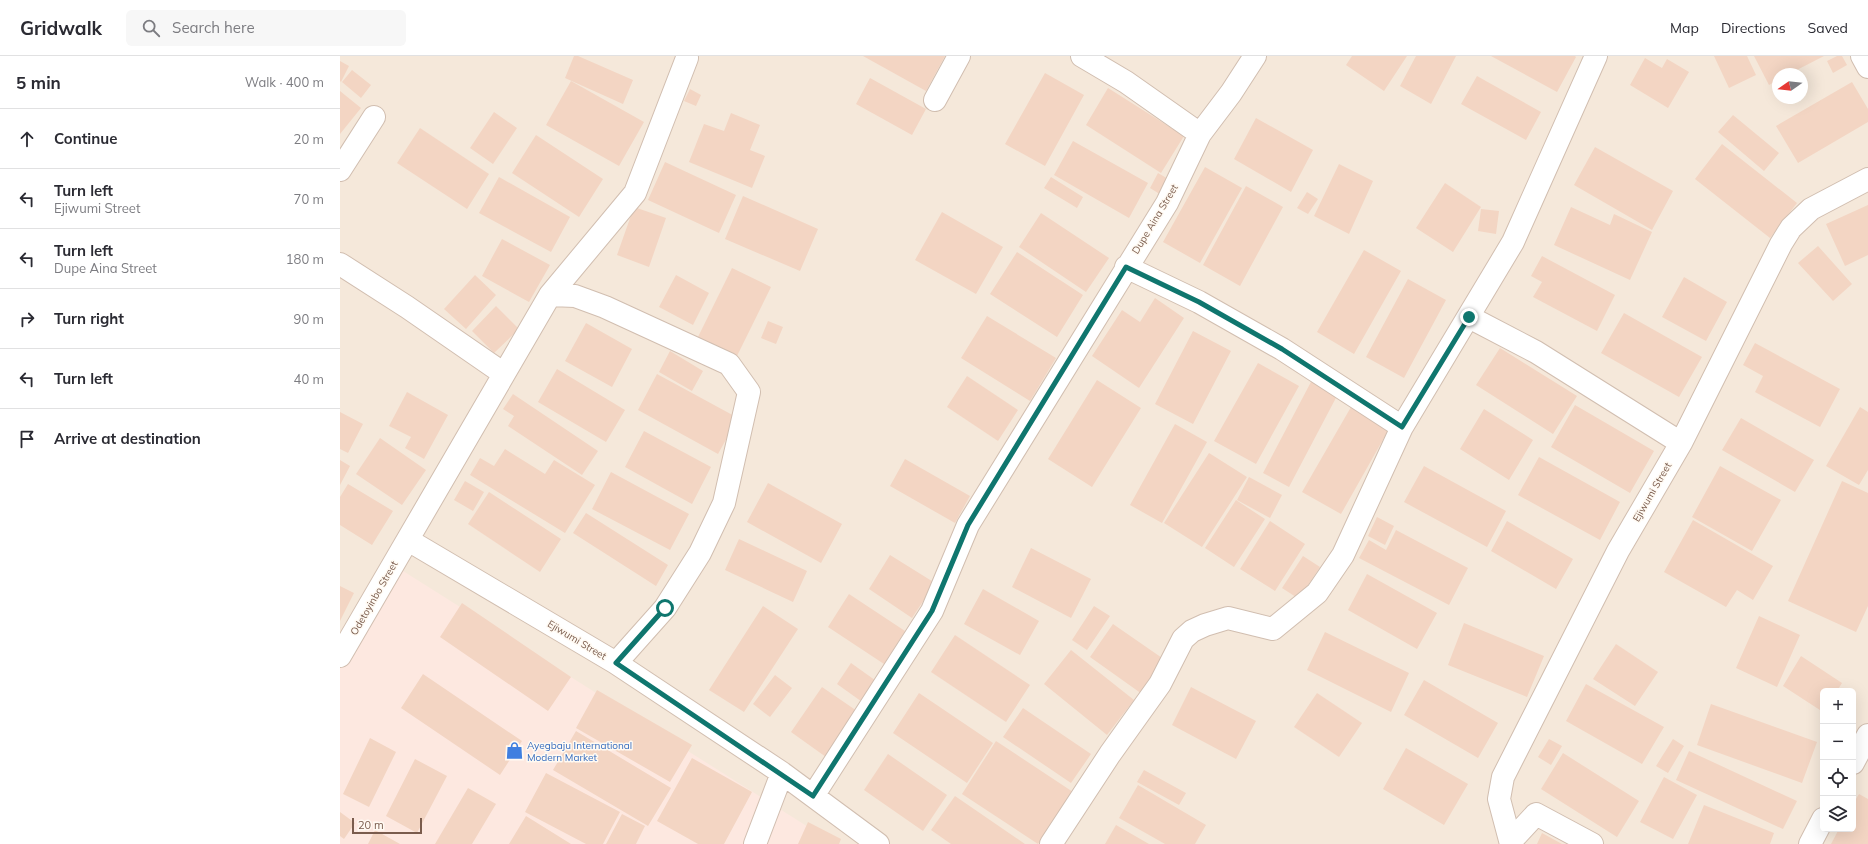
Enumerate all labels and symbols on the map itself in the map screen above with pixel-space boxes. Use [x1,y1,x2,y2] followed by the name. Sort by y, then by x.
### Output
[1772,68,1808,104] north arrow
[1129,181,1181,256] street label: Dupe Aina Street
[1460,308,1478,326] route end
[1630,460,1675,524] street label: Ejiwumi Street
[347,558,401,638] street label: Odetoyinbo Street
[656,599,674,617] route start
[545,617,609,663] street label: Ejiwumi Street
[527,739,632,764] place label: Ayegbaju International Modern Market
[504,741,524,761] shop icon: Ayegbaju International Modern Market
[352,816,422,835] scale bar

